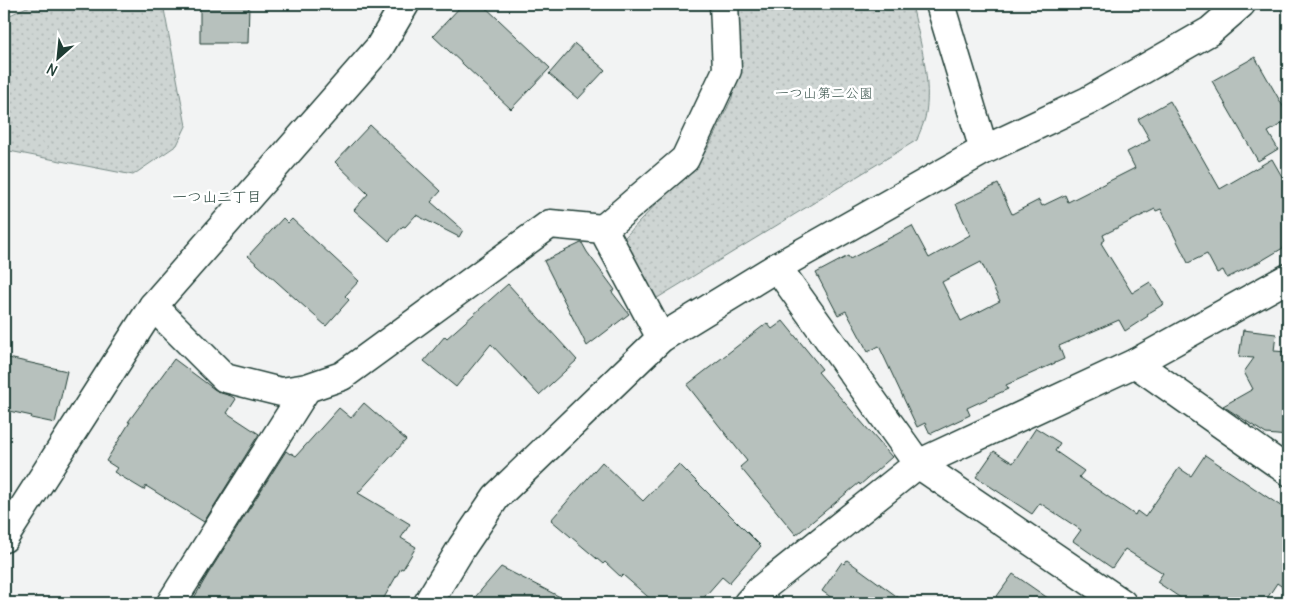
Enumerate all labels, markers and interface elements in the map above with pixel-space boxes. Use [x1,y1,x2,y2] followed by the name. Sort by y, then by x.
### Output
[32,32,82,82] north arrow
[44,59,60,80] text: N
[775,84,873,102] park label: 一つ山第二公園
[172,187,262,206] district label: 一つ山二丁目

